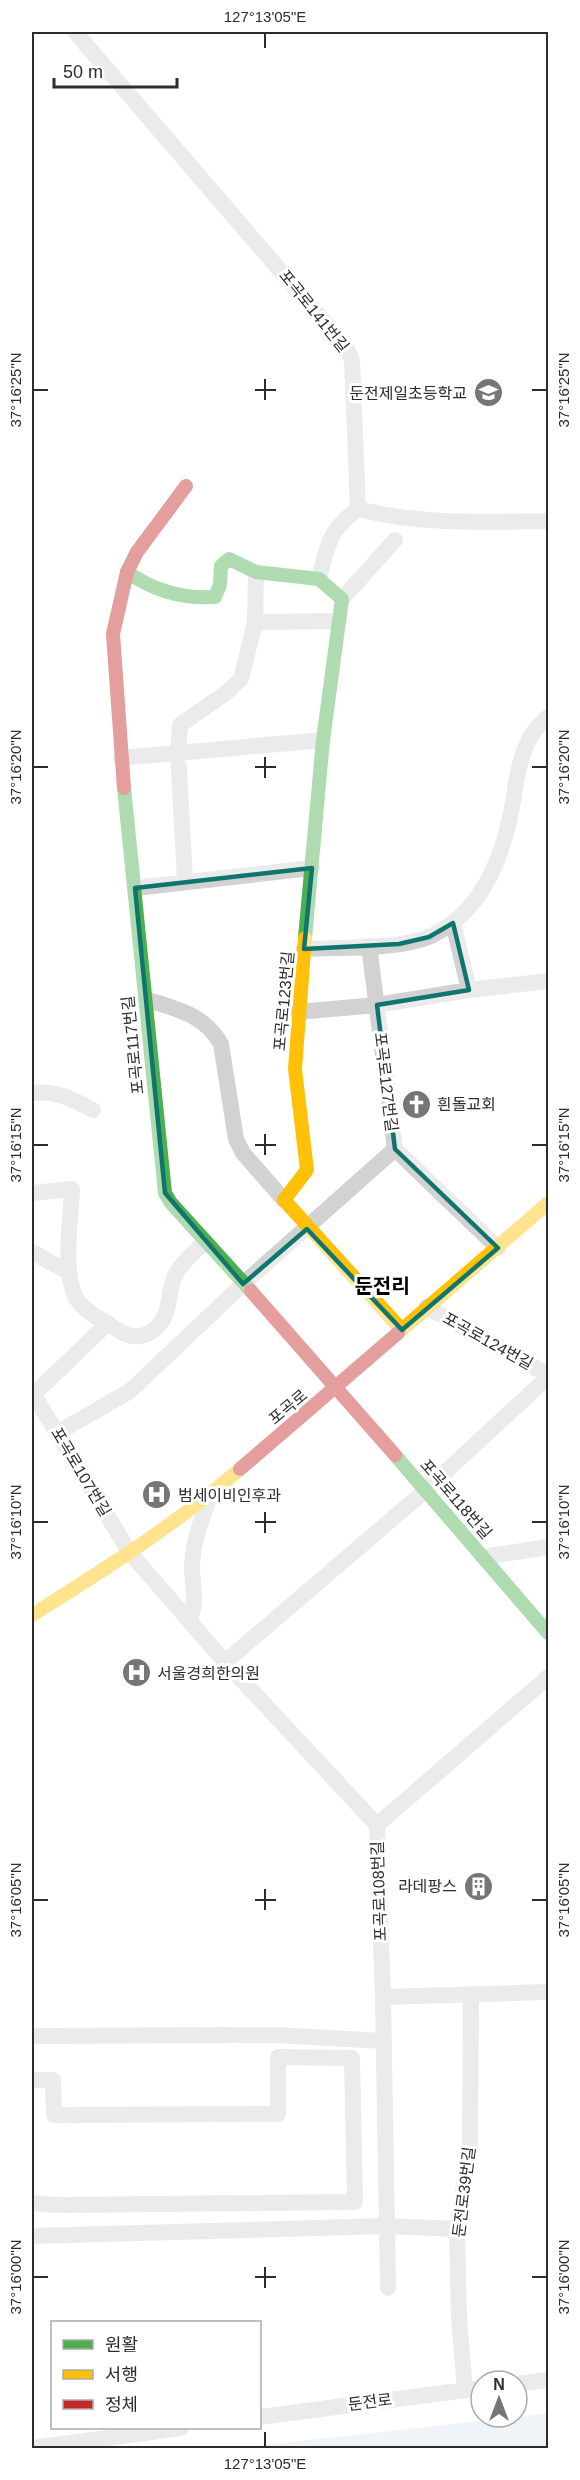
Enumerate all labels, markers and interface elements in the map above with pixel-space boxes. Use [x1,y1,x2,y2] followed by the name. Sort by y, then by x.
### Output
[224,8,306,25] text: 127°13'05"E
[54,51,177,89] scale bar
[63,62,103,82] text: 50 m
[276,267,352,355] street label: 포곡로141번길
[7,352,24,428] text: 37°16'25"N
[555,352,572,428] text: 37°16'25"N
[472,377,504,409] school or university icon: 둔전제일초등학교
[349,385,467,402] place label: 둔전제일초등학교
[7,729,24,805] text: 37°16'20"N
[555,729,572,805] text: 37°16'20"N
[271,950,297,1052] street label: 포곡로123번길
[119,995,147,1095] street label: 포곡로117번길
[371,1031,401,1133] street label: 포곡로127번길
[400,1088,432,1120] church icon: 흰돌교회
[437,1096,496,1113] place label: 흰돌교회
[7,1107,24,1183] text: 37°16'15"N
[555,1107,572,1183] text: 37°16'15"N
[354,1275,410,1297] district label: 둔전리
[440,1309,536,1373] street label: 포곡로124번길
[266,1386,311,1428] street label: 포곡로
[48,1425,114,1519] street label: 포곡로107번길
[417,1456,495,1542] street label: 포곡로118번길
[141,1479,173,1511] hospital icon: 범세이비인후과
[7,1484,24,1560] text: 37°16'10"N
[555,1484,572,1560] text: 37°16'10"N
[178,1487,281,1504] place label: 범세이비인후과
[120,1657,152,1689] hospital icon: 서울경희한의원
[157,1665,260,1682] place label: 서울경희한의원
[369,1841,389,1941] street label: 포곡로108번길
[7,1862,24,1938] text: 37°16'05"N
[555,1862,572,1938] text: 37°16'05"N
[462,1870,494,1902] building icon: 라데팡스
[398,1878,457,1895] place label: 라데팡스
[450,2146,478,2238] street label: 둔전로39번길
[7,2239,24,2315] text: 37°16'00"N
[555,2239,572,2315] text: 37°16'00"N
[51,2321,261,2429] legend
[105,2335,138,2355] text: 원활
[105,2365,138,2385] text: 서행
[469,2369,529,2429] north arrow
[493,2376,505,2393] text: N
[347,2391,393,2413] street label: 둔전로
[105,2395,138,2415] text: 정체
[224,2455,306,2472] text: 127°13'05"E

